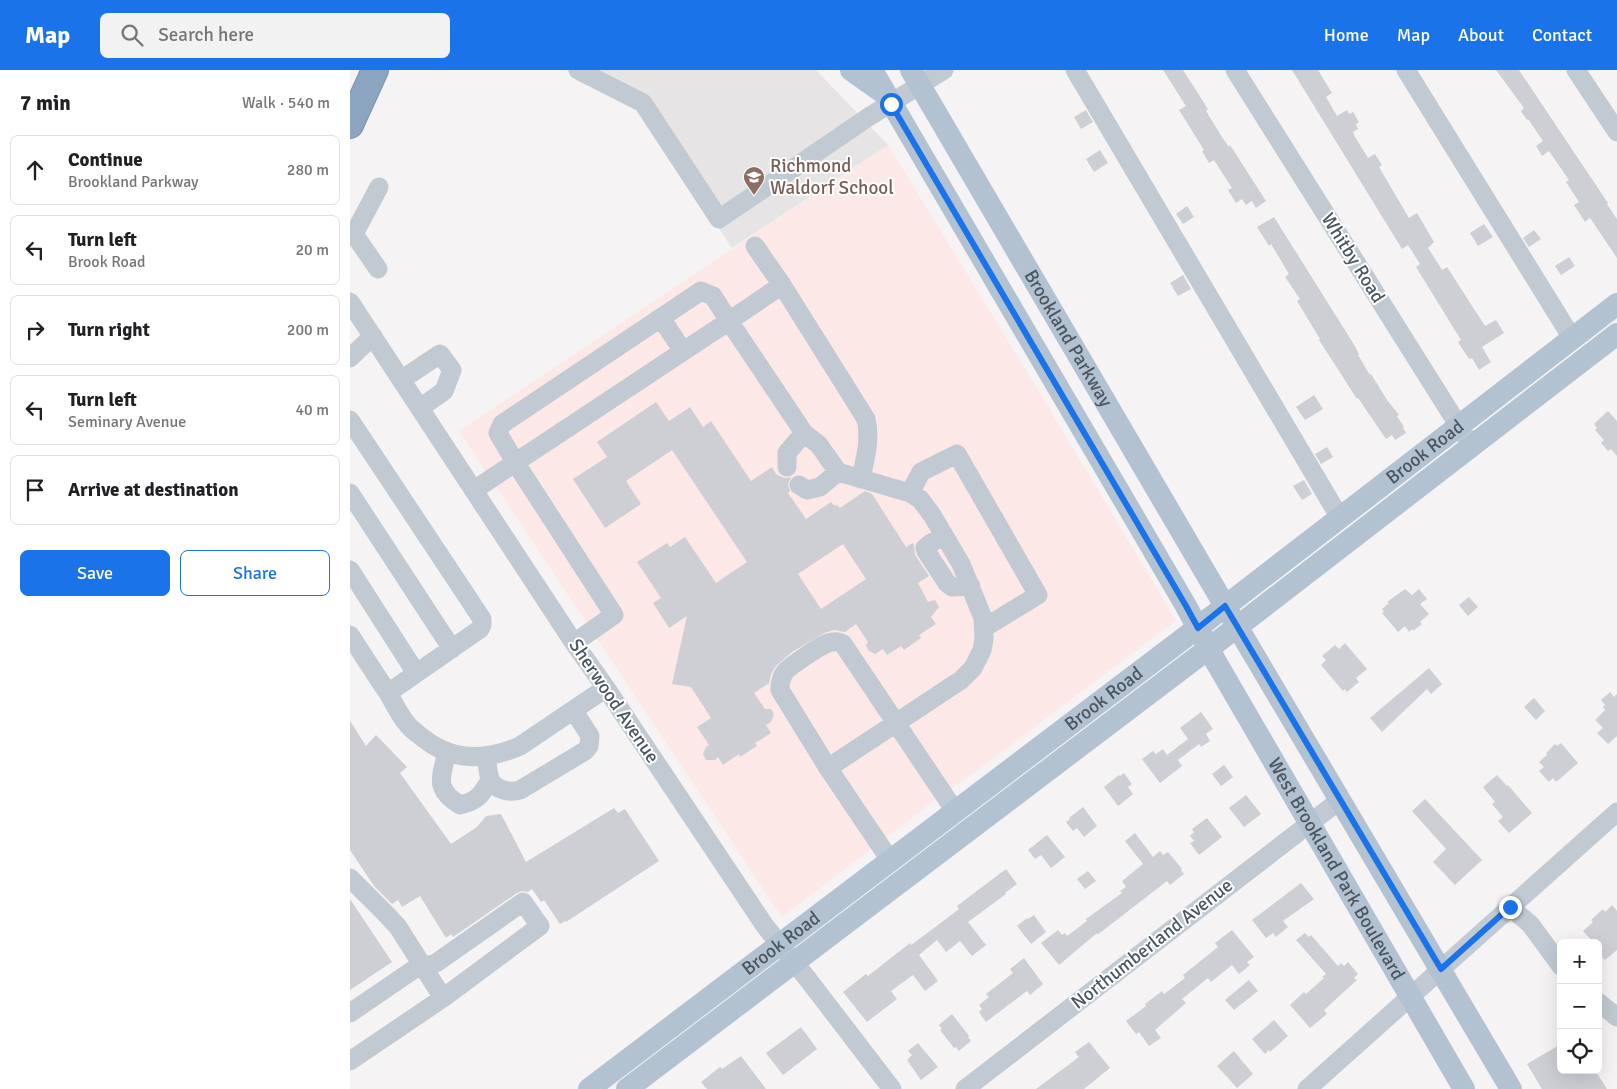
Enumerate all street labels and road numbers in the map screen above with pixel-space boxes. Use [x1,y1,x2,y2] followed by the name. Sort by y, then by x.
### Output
[1316,208,1390,308] street label: Whitby Road
[1019,265,1118,411] street label: Brookland Parkway
[1381,414,1469,490] street label: Brook Road
[564,634,664,768] street label: Sherwood Avenue
[1060,661,1148,736] street label: Brook Road
[1262,753,1410,984] street label: West Brookland Park Boulevard
[1066,873,1238,1015] street label: Northumberland Avenue
[737,906,825,981] street label: Brook Road

